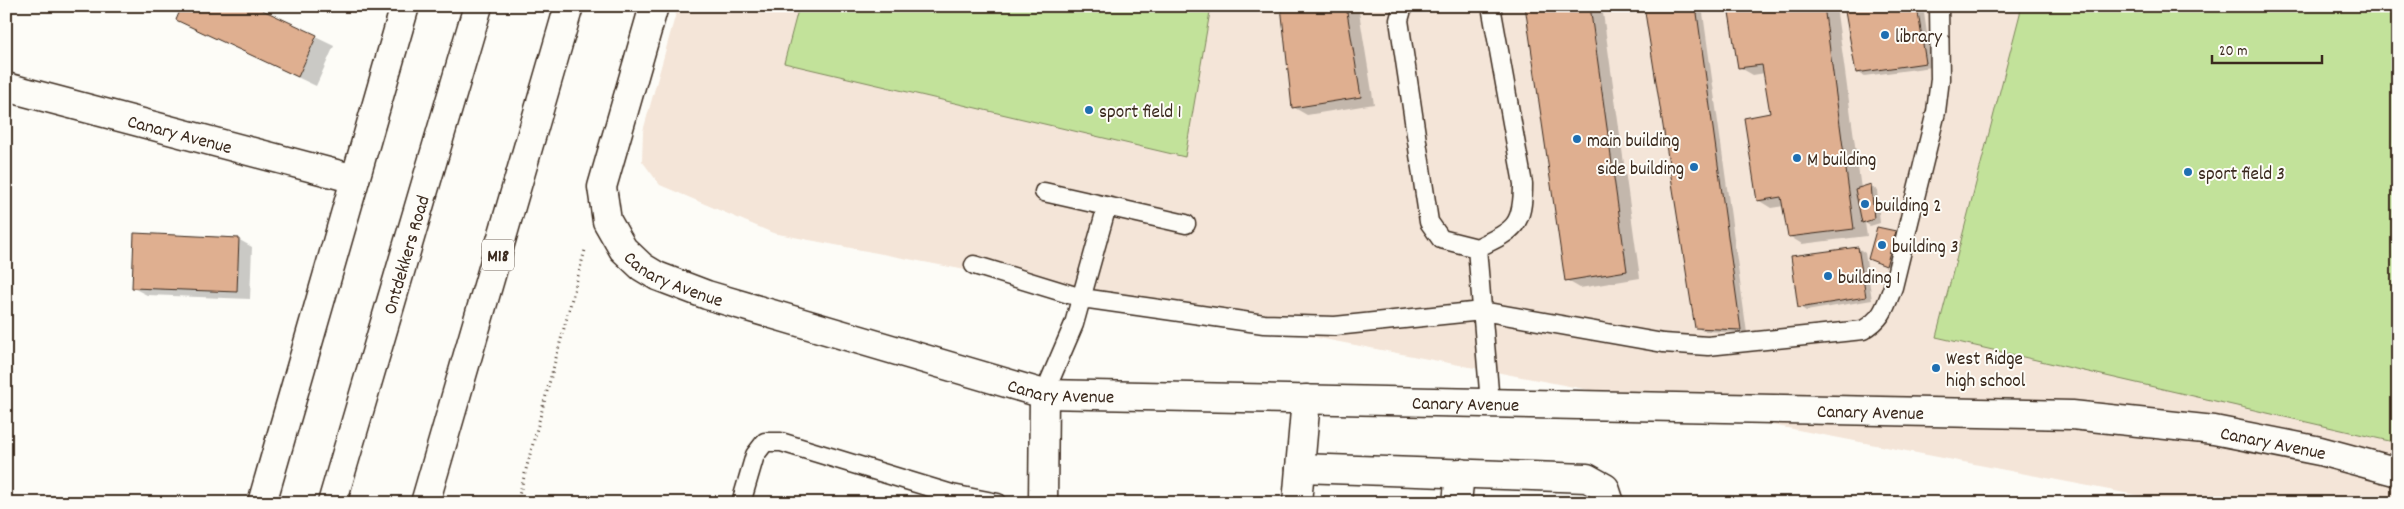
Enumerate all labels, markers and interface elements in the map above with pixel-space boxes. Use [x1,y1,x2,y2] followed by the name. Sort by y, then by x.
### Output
[1895,25,1942,52] place label: library
[1879,29,1891,41] marker: library
[2212,32,2322,64] scale bar
[2219,41,2247,63] text: 20 m
[1099,100,1182,127] place label: sport field 1
[1083,104,1095,116] marker: sport field 1
[124,110,234,163] street label: Canary Avenue
[1587,129,1679,156] place label: main building
[1571,133,1583,145] marker: main building
[1807,148,1876,175] place label: M building
[1791,152,1803,164] marker: M building
[1597,157,1684,184] place label: side building
[1688,161,1700,173] marker: side building
[2198,162,2285,189] place label: sport field 3
[2182,166,2194,178] marker: sport field 3
[378,193,439,318] street label: Ontdekkers Road
[1875,194,1942,221] place label: building 2
[1859,198,1871,210] marker: building 2
[1892,235,1959,262] place label: building 3
[1876,239,1888,251] marker: building 3
[482,240,514,270] road number: M18
[616,246,726,316] street label: Canary Avenue
[1838,266,1900,293] place label: building 1
[1822,270,1834,282] marker: building 1
[1946,347,2026,396] place label: West Ridge high school
[1930,362,1942,374] marker: West Ridge high school
[1004,374,1114,412] street label: Canary Avenue
[1412,392,1519,421] street label: Canary Avenue
[1817,400,1924,429] street label: Canary Avenue
[2218,422,2329,469] street label: Canary Avenue

